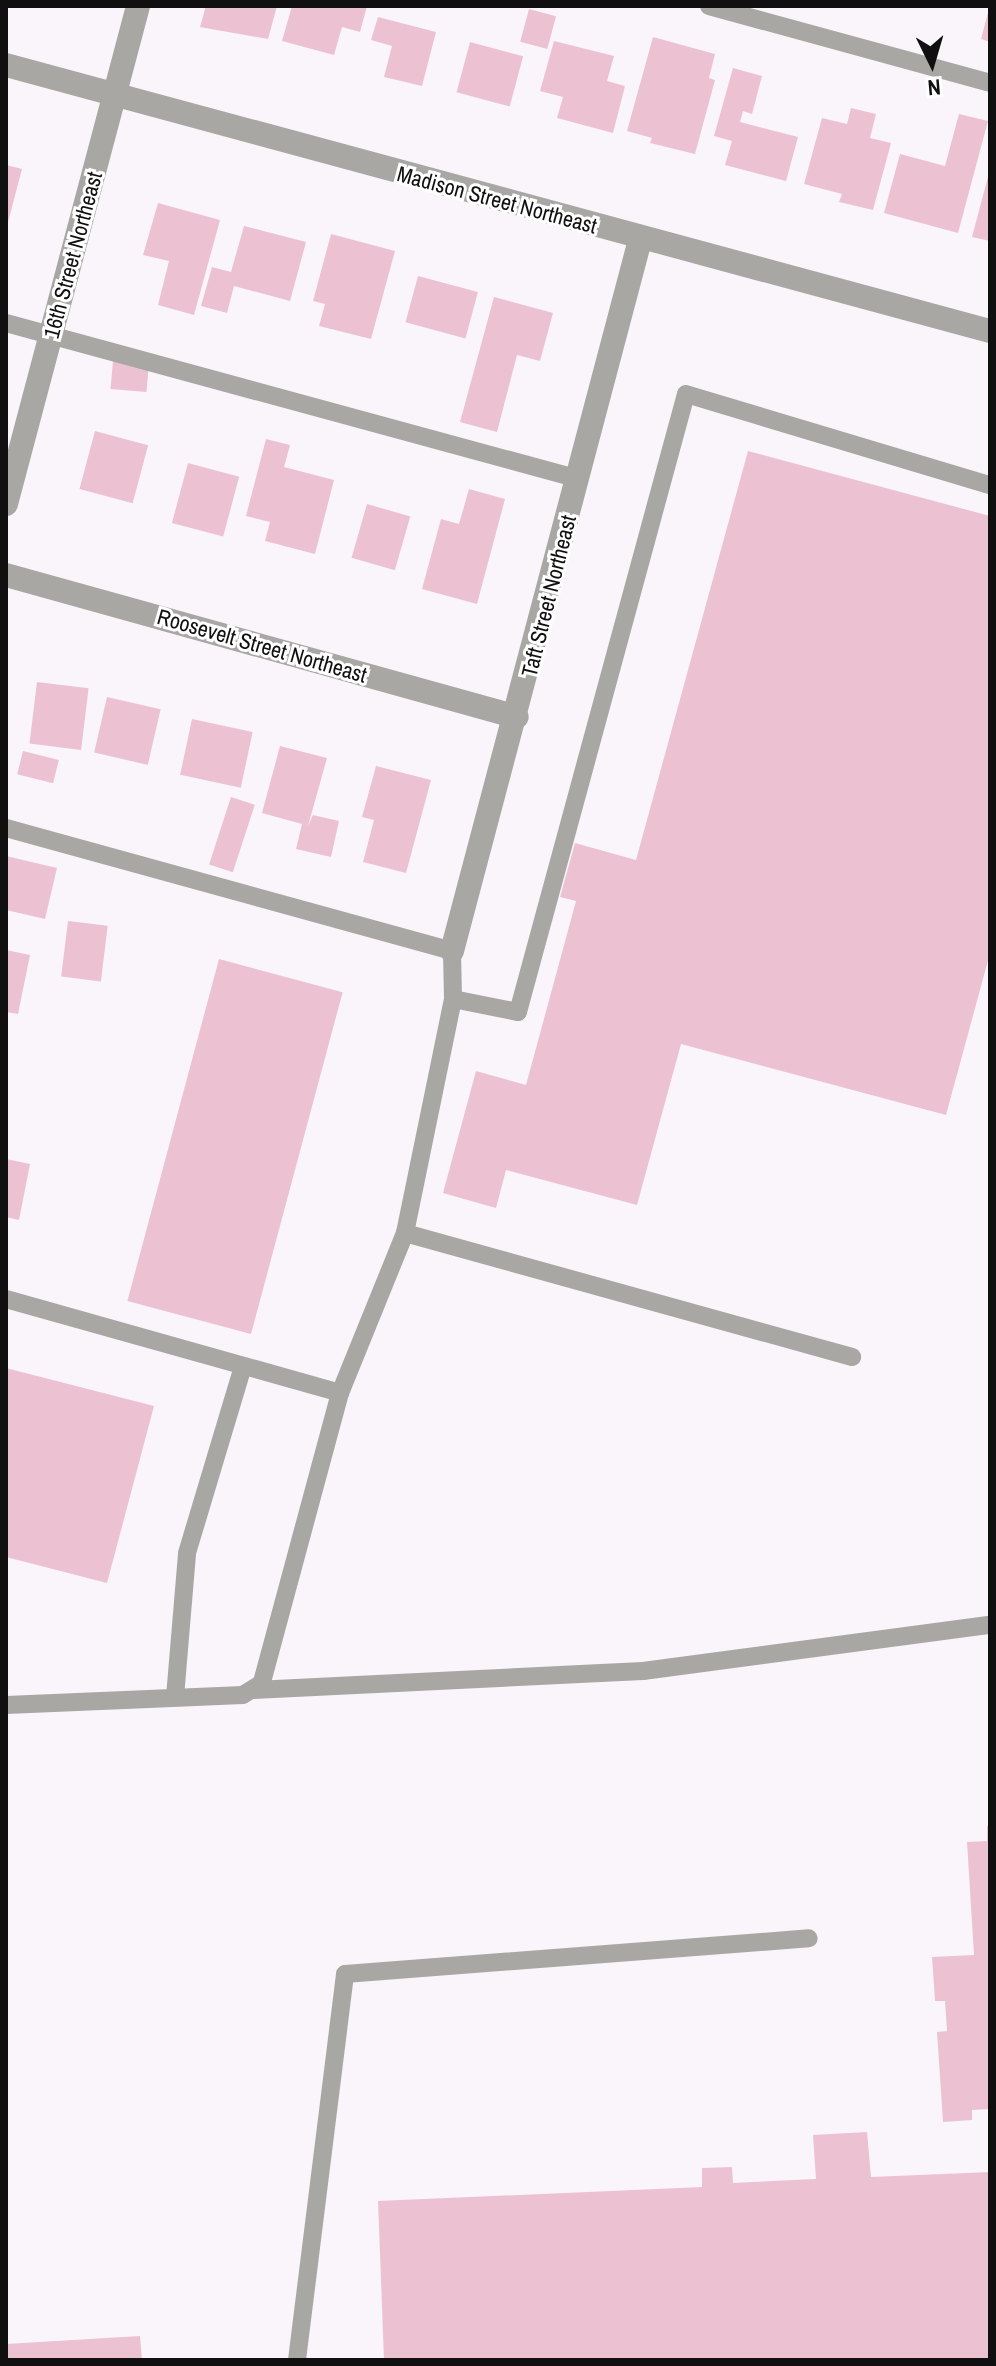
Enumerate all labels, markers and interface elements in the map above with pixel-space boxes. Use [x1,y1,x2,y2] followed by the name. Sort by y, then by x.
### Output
[892,24,972,104] north arrow
[926,72,942,103] text: N
[394,161,600,239] street label: Madison Street Northeast
[38,169,108,341] street label: 16th Street Northeast
[516,512,582,680] street label: Taft Street Northeast
[154,603,370,689] street label: Roosevelt Street Northeast

